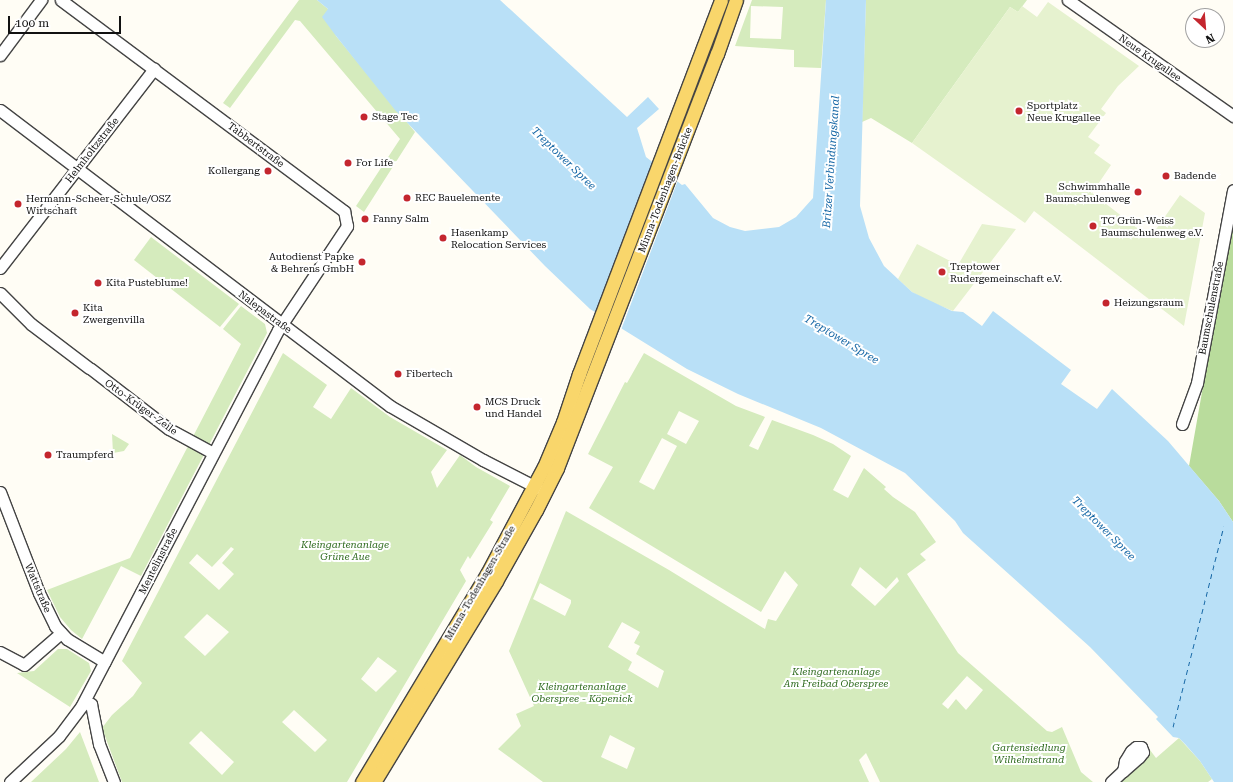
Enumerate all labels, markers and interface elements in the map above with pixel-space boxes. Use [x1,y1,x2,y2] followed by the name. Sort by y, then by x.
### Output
[10,8,123,34] scale bar
[1185,8,1225,48] north arrow
[15,16,49,30] text: 100 m
[1203,31,1217,46] text: N
[1116,32,1184,84] street label: Neue Krugallee
[821,95,843,229] water label: Britzer Verbindungskanal
[1027,99,1100,122] place label: Sportplatz Neue Krugallee
[1014,106,1024,116] marker: Sportplatz Neue Krugallee
[372,111,418,123] place label: Stage Tec
[359,112,369,122] marker: Stage Tec
[63,115,121,185] street label: Helmholtzstraße
[225,120,287,170] street label: Tabbertstraße
[528,125,598,193] water label: Treptower Spree
[636,126,694,254] street label: Minna-Todenhagen-Brücke
[356,157,393,169] place label: For Life
[343,158,353,168] marker: For Life
[208,165,260,177] place label: Kollergang
[263,166,273,176] marker: Kollergang
[1174,170,1216,182] place label: Badende
[1161,171,1171,181] marker: Badende
[1046,180,1130,204] place label: Schwimmhalle Baumschulenweg
[1133,187,1143,197] marker: Schwimmhalle Baumschulenweg
[26,192,171,216] place label: Hermann-Scheer-Schule/OSZ Wirtschaft
[415,192,500,204] place label: REC Bauelemente
[402,193,412,203] marker: REC Bauelemente
[13,199,23,209] marker: Hermann-Scheer-Schule/OSZ Wirtschaft
[373,213,429,225] place label: Fanny Salm
[360,214,370,224] marker: Fanny Salm
[1101,214,1204,238] place label: TC Grün-Weiss Baumschulenweg e.V.
[1088,221,1098,231] marker: TC Grün-Weiss Baumschulenweg e.V.
[451,226,546,250] place label: Hasenkamp Relocation Services
[438,233,448,243] marker: Hasenkamp Relocation Services
[269,250,354,274] place label: Autodienst Papke & Behrens GmbH
[357,257,367,267] marker: Autodienst Papke & Behrens GmbH
[950,260,1062,284] place label: Treptower Rudergemeinschaft e.V.
[1196,260,1226,356] street label: Baumschulenstraße
[937,267,947,277] marker: Treptower Rudergemeinschaft e.V.
[106,277,188,289] place label: Kita Pusteblume!
[93,278,103,288] marker: Kita Pusteblume!
[236,288,294,336] street label: Nalepastraße
[1114,297,1183,309] place label: Heizungsraum
[1101,298,1111,308] marker: Heizungsraum
[83,301,145,324] place label: Kita Zwergenvilla
[70,308,80,318] marker: Kita Zwergenvilla
[801,313,881,367] water label: Treptower Spree
[406,368,453,380] place label: Fibertech
[393,369,403,379] marker: Fibertech
[102,377,180,437] street label: Otto-Krüger-Zeile
[485,395,542,418] place label: MCS Druck und Handel
[472,402,482,412] marker: MCS Druck und Handel
[56,449,114,461] place label: Traumpferd
[43,450,53,460] marker: Traumpferd
[1068,494,1138,564] water label: Treptower Spree
[442,524,518,642] street label: Minna-Todenhagen-Straße
[136,526,180,596] street label: Mentelinstraße
[301,538,389,562] park label: Kleingartenanlage Grüne Aue
[22,562,54,614] street label: Wattstraße
[784,665,888,688] park label: Kleingartenanlage Am Freibad Oberspree
[531,680,633,704] park label: Kleingartenanlage Oberspree - Köpenick
[992,741,1066,764] park label: Gartensiedlung Wilhelmstrand

